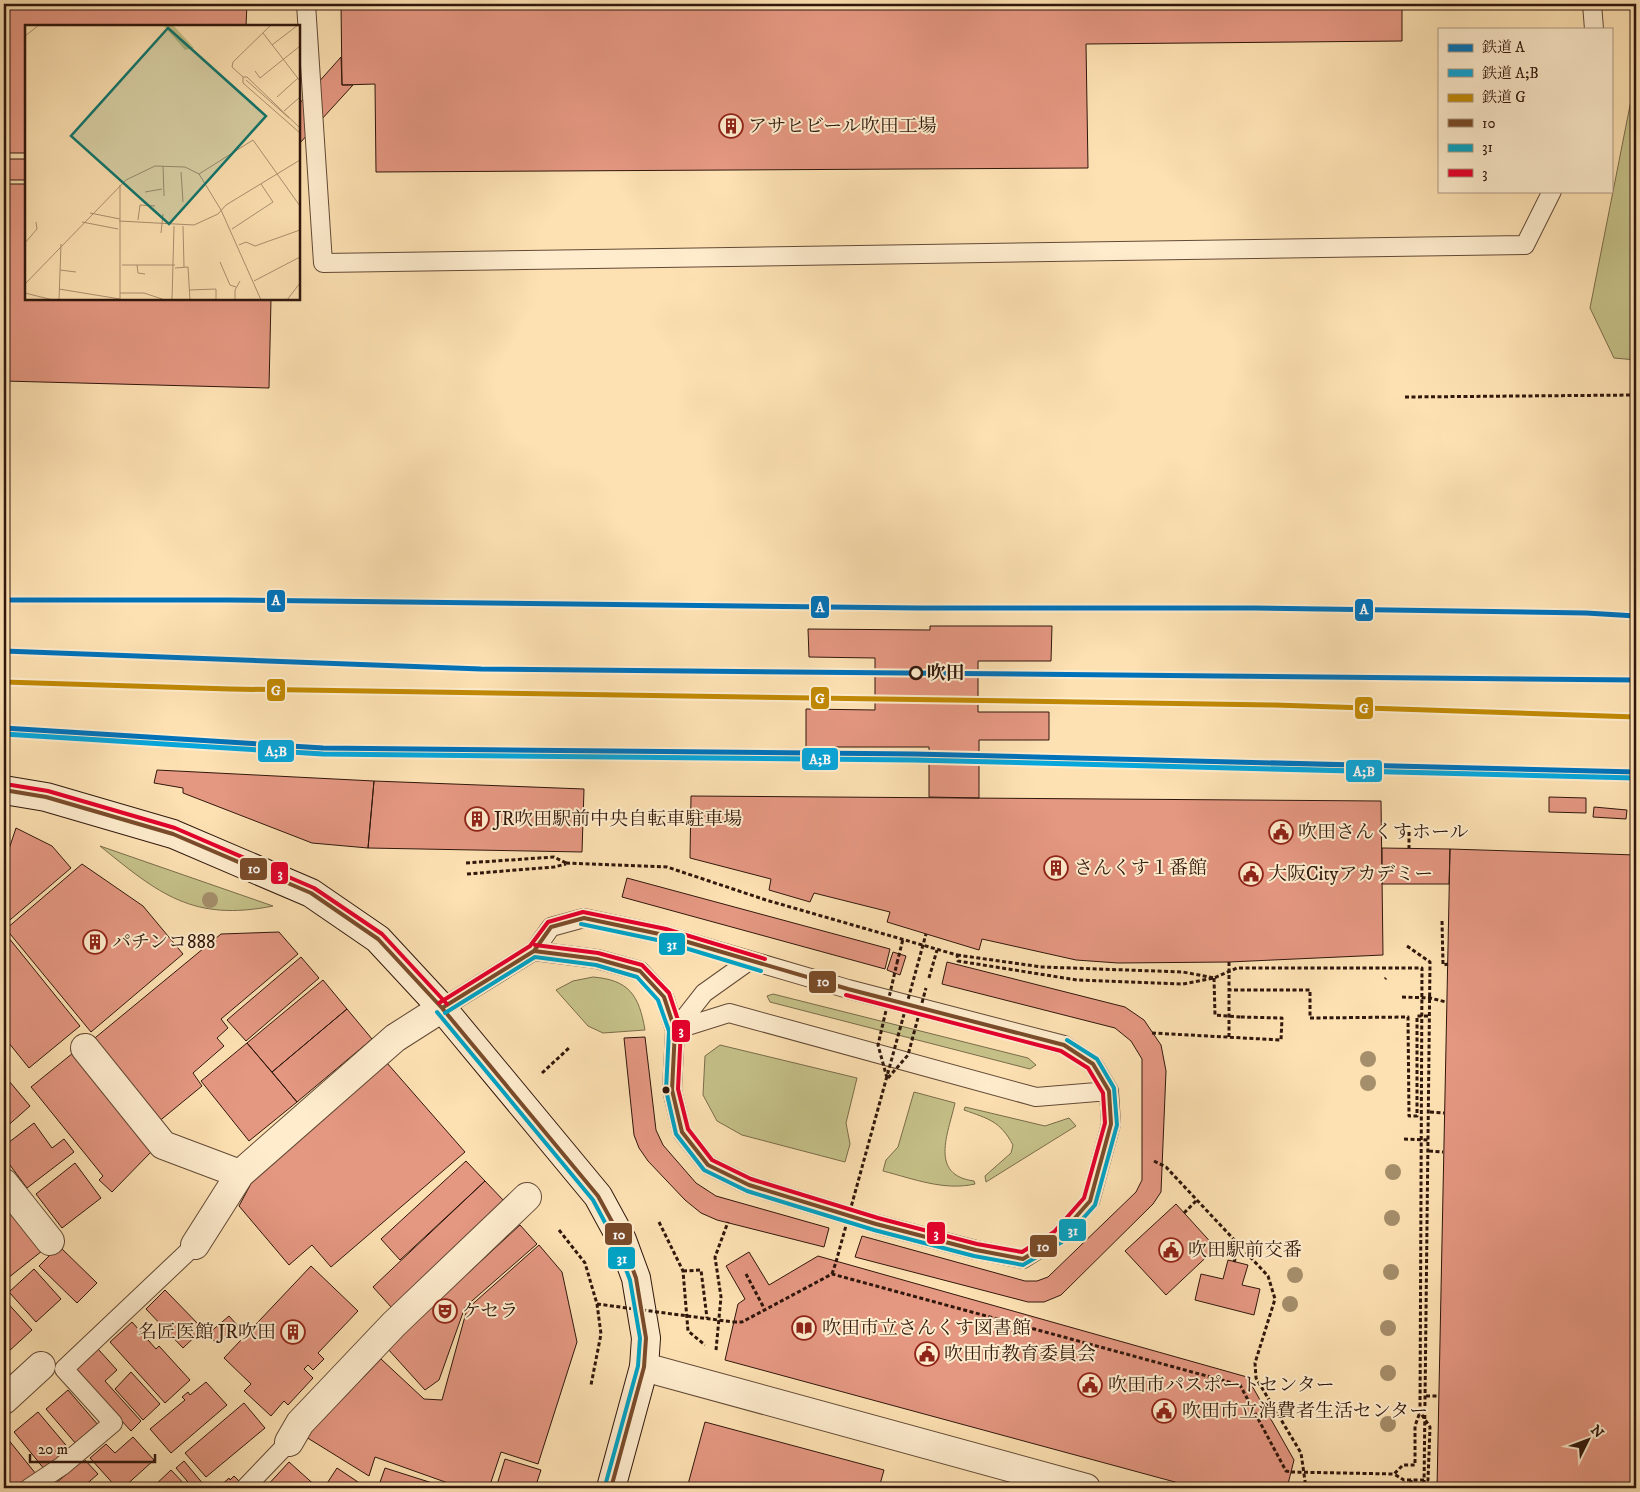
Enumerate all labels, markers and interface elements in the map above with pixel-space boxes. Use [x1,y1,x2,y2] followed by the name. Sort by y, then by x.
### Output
[25,25,300,300] inset map
[1438,28,1612,192] legend
[1482,38,1525,57] text: 鉄道 A
[1482,64,1539,83] text: 鉄道 A;B
[1482,88,1526,107] text: 鉄道 G
[718,113,744,139] building icon: アサヒビール吹田工場
[1482,114,1496,133] text: 10
[748,115,937,138] place label: アサヒビール吹田工場
[1482,138,1493,157] text: 31
[1482,164,1488,183] text: 3
[266,589,286,613] line badge: A
[271,592,282,610] text: A
[810,595,830,619] line badge: A
[1354,598,1374,622] line badge: A
[815,599,826,617] text: A
[1359,601,1370,619] text: A
[927,662,965,685] place label: 吹田
[909,666,923,680] marker: 吹田
[266,678,286,702] line badge: G
[271,682,281,700] text: G
[810,686,830,710] line badge: G
[815,690,825,708] text: G
[1354,696,1374,720] line badge: G
[1359,700,1369,718] text: G
[257,739,295,763] line badge: A;B
[264,743,287,761] text: A;B
[801,747,839,771] line badge: A;B
[808,751,831,769] text: A;B
[1345,759,1383,783] line badge: A;B
[1352,763,1375,781] text: A;B
[464,806,490,832] building icon: JR吹田駅前中央自転車駐車場
[492,808,742,831] place label: JR吹田駅前中央自転車駐車場
[1268,819,1294,845] public building icon: 吹田さんくすホール
[1298,821,1469,844] place label: 吹田さんくすホール
[1043,855,1069,881] building icon: さんくす１番館
[239,857,268,881] line badge: 10
[1074,857,1207,880] place label: さんくす１番館
[248,860,261,878] text: 10
[270,861,289,885] line badge: 3
[1238,861,1264,887] public building icon: 大阪Cityアカデミー
[1268,863,1433,886] place label: 大阪Cityアカデミー
[277,865,283,883] text: 3
[82,929,108,955] building icon: パチンコ888
[112,931,216,954] place label: パチンコ888
[658,932,686,956] line badge: 31
[667,936,677,954] text: 31
[808,970,837,994] line badge: 10
[817,973,830,991] text: 10
[671,1019,691,1043] line badge: 3
[678,1022,684,1040] text: 3
[661,1085,671,1095] unlabelled marker
[1058,1218,1087,1242] line badge: 31
[926,1221,946,1245] line badge: 3
[604,1222,633,1246] line badge: 10
[1068,1222,1078,1240] text: 31
[933,1225,939,1243] text: 3
[613,1226,626,1244] text: 10
[1029,1234,1058,1258] line badge: 10
[1158,1237,1184,1263] public building icon: 吹田駅前交番
[1037,1238,1050,1256] text: 10
[1188,1239,1302,1262] place label: 吹田駅前交番
[607,1246,636,1270] line badge: 31
[617,1250,627,1268] text: 31
[432,1298,458,1324] theatre icon: ケセラ
[462,1300,519,1323] place label: ケセラ
[791,1315,817,1341] library icon: 吹田市立さんくす図書館
[822,1317,1031,1340] place label: 吹田市立さんくす図書館
[280,1319,306,1345] building icon: 名匠医館 JR吹田
[138,1321,276,1344] place label: 名匠医館 JR吹田
[914,1341,940,1367] public building icon: 吹田市教育委員会
[944,1343,1096,1366] place label: 吹田市教育委員会
[1077,1372,1103,1398] public building icon: 吹田市パスポートセンター
[1108,1374,1335,1397] place label: 吹田市パスポートセンター
[1151,1398,1177,1424] public building icon: 吹田市立消費者生活センター
[1182,1400,1428,1423] place label: 吹田市立消費者生活センター
[1562,1414,1612,1464] north arrow
[1586,1422,1608,1443] text: N
[30,1432,155,1464] scale bar
[38,1440,68,1459] text: 20 m

